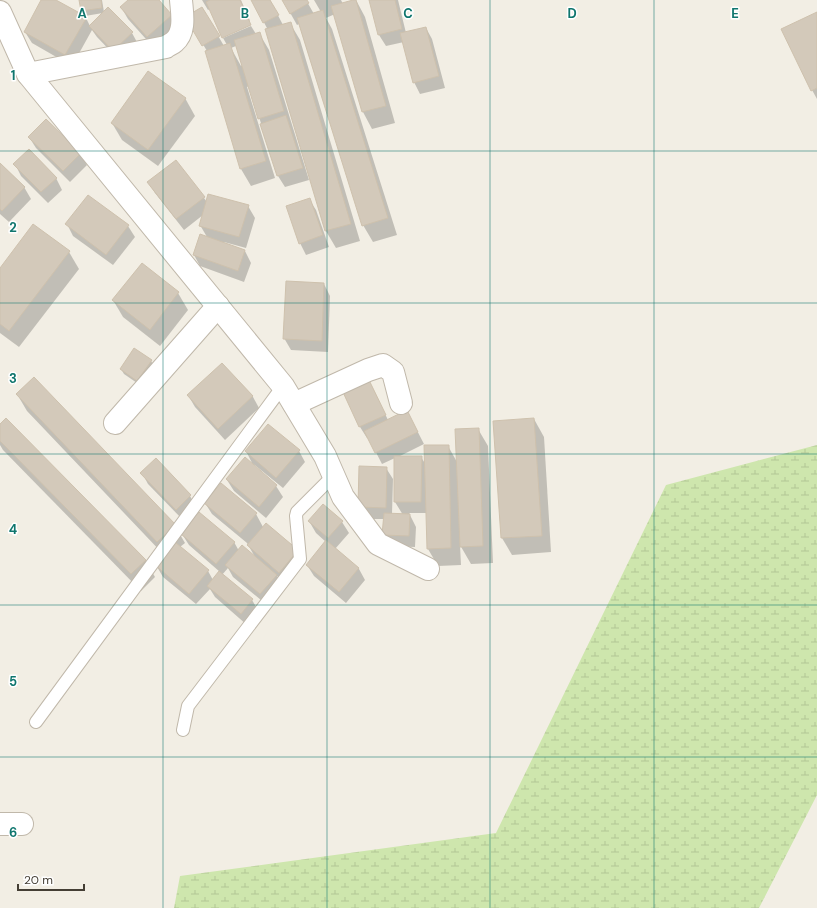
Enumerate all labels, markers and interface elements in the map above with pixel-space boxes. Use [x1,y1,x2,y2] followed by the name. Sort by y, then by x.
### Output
[77,5,87,22] text: A
[241,5,249,22] text: B
[403,5,413,22] text: C
[567,5,577,22] text: D
[731,5,739,22] text: E
[11,67,15,84] text: 1
[9,219,17,236] text: 2
[9,370,17,387] text: 3
[9,521,17,538] text: 4
[9,673,17,690] text: 5
[9,824,17,841] text: 6
[18,866,84,892] scale bar
[24,872,53,888] text: 20 m

